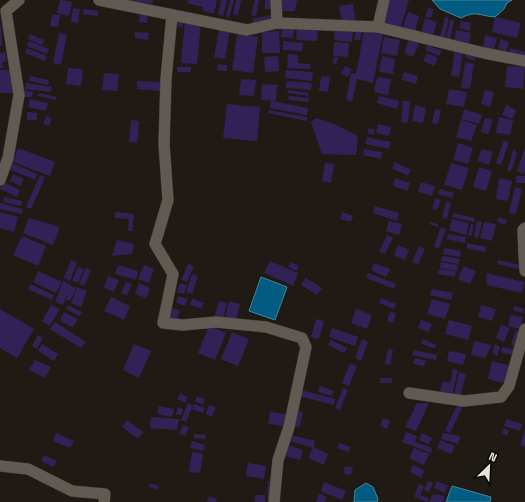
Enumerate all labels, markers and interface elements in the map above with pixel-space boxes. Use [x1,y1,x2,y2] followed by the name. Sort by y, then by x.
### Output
[469,446,509,486] north arrow
[487,449,499,465] text: N

